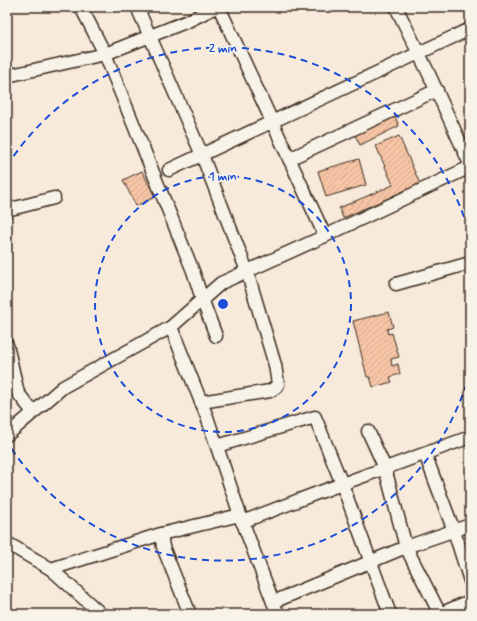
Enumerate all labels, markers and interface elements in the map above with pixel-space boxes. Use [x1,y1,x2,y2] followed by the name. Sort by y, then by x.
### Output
[209,41,237,57] text: 2 min
[209,169,237,185] text: 1 min
[216,297,230,311] centre of rings

